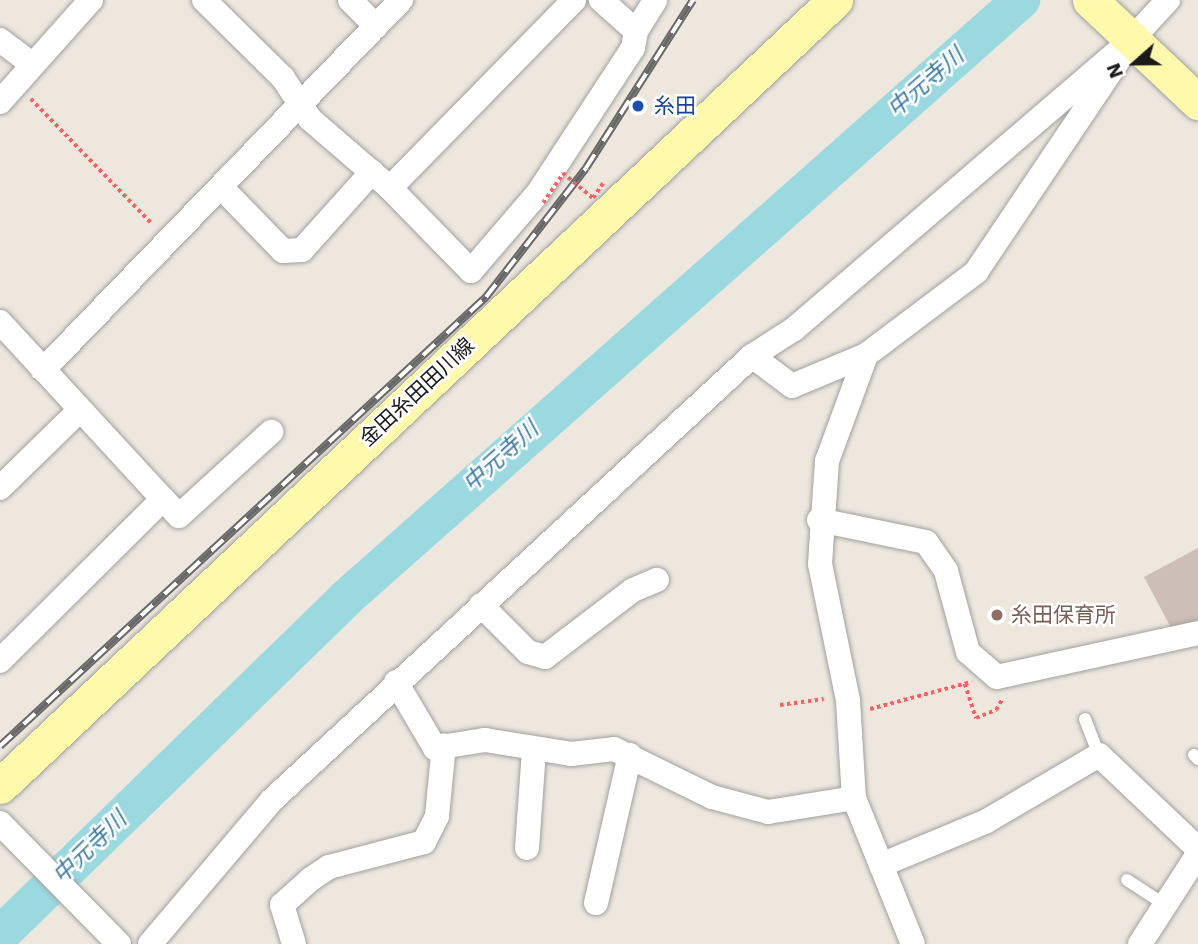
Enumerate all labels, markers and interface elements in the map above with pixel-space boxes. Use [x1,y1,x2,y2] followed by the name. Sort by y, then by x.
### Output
[1100,28,1170,98] north arrow
[882,42,970,124] water label: 中元寺川
[1102,60,1128,81] text: N
[654,93,696,119] place label: 糸田
[628,96,648,116] marker: 糸田
[355,333,479,451] street label: 金田糸田田川線
[458,416,544,498] water label: 中元寺川
[1011,602,1116,628] place label: 糸田保育所
[989,607,1005,623] marker: 糸田保育所
[47,806,133,890] water label: 中元寺川

